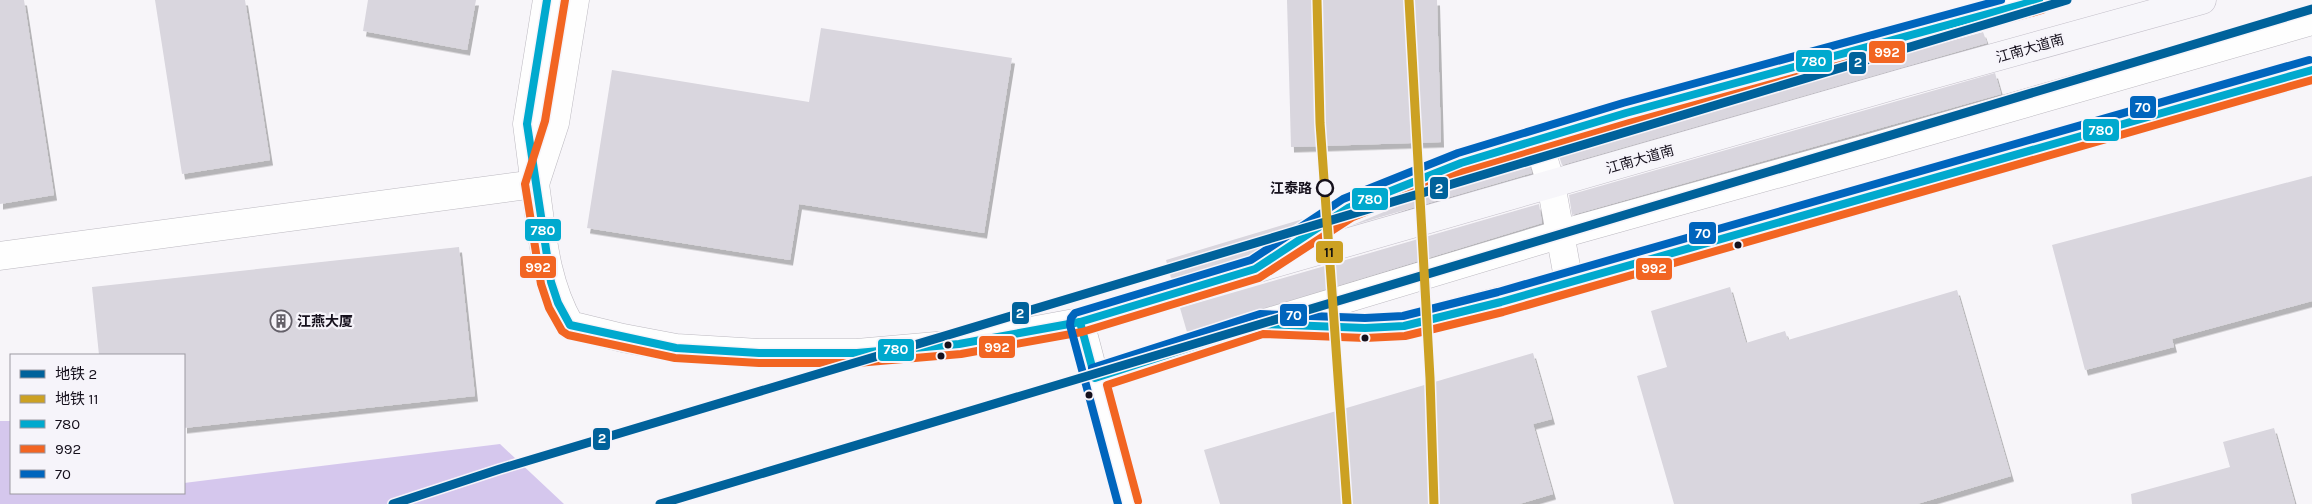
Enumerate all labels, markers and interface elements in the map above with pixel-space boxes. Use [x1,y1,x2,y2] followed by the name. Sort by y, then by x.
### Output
[1994,31,2066,66] street label: 江南大道南
[1868,40,1906,64] line badge: 992
[1874,44,1900,61] text: 992
[1795,49,1833,73] line badge: 780
[1848,51,1867,75] line badge: 2
[1802,53,1827,70] text: 780
[1854,54,1862,71] text: 2
[2129,95,2157,119] line badge: 70
[2135,99,2151,116] text: 70
[2082,118,2120,142] line badge: 780
[2089,122,2114,139] text: 780
[1604,142,1676,177] street label: 江南大道南
[1429,176,1449,200] line badge: 2
[1316,179,1334,197] marker: 江泰路
[1270,180,1312,197] place label: 江泰路
[1435,180,1443,197] text: 2
[1351,187,1389,211] line badge: 780
[1358,191,1383,208] text: 780
[524,218,562,242] line badge: 780
[1688,221,1717,245] line badge: 70
[531,222,556,239] text: 780
[1695,225,1711,242] text: 70
[1315,240,1344,264] line badge: 11
[1733,240,1743,250] unlabelled marker
[1324,244,1334,261] text: 11
[519,255,557,279] line badge: 992
[1635,257,1673,281] line badge: 992
[525,259,551,276] text: 992
[1641,260,1667,277] text: 992
[1011,301,1030,325] line badge: 2
[1279,303,1308,327] line badge: 70
[1016,305,1024,322] text: 2
[1286,307,1302,324] text: 70
[269,309,293,333] building icon: 江燕大厦
[297,313,353,330] place label: 江燕大厦
[1360,333,1370,343] unlabelled marker
[978,335,1016,359] line badge: 992
[877,338,915,362] line badge: 780
[984,339,1010,356] text: 992
[943,340,953,350] unlabelled marker
[884,341,909,358] text: 780
[936,351,946,361] unlabelled marker
[10,354,185,494] legend
[55,365,97,383] text: 地铁 2
[55,390,98,408] text: 地铁 11
[1084,390,1094,400] unlabelled marker
[55,415,80,433] text: 780
[592,427,611,451] line badge: 2
[598,430,606,447] text: 2
[55,440,81,458] text: 992
[55,465,71,483] text: 70

